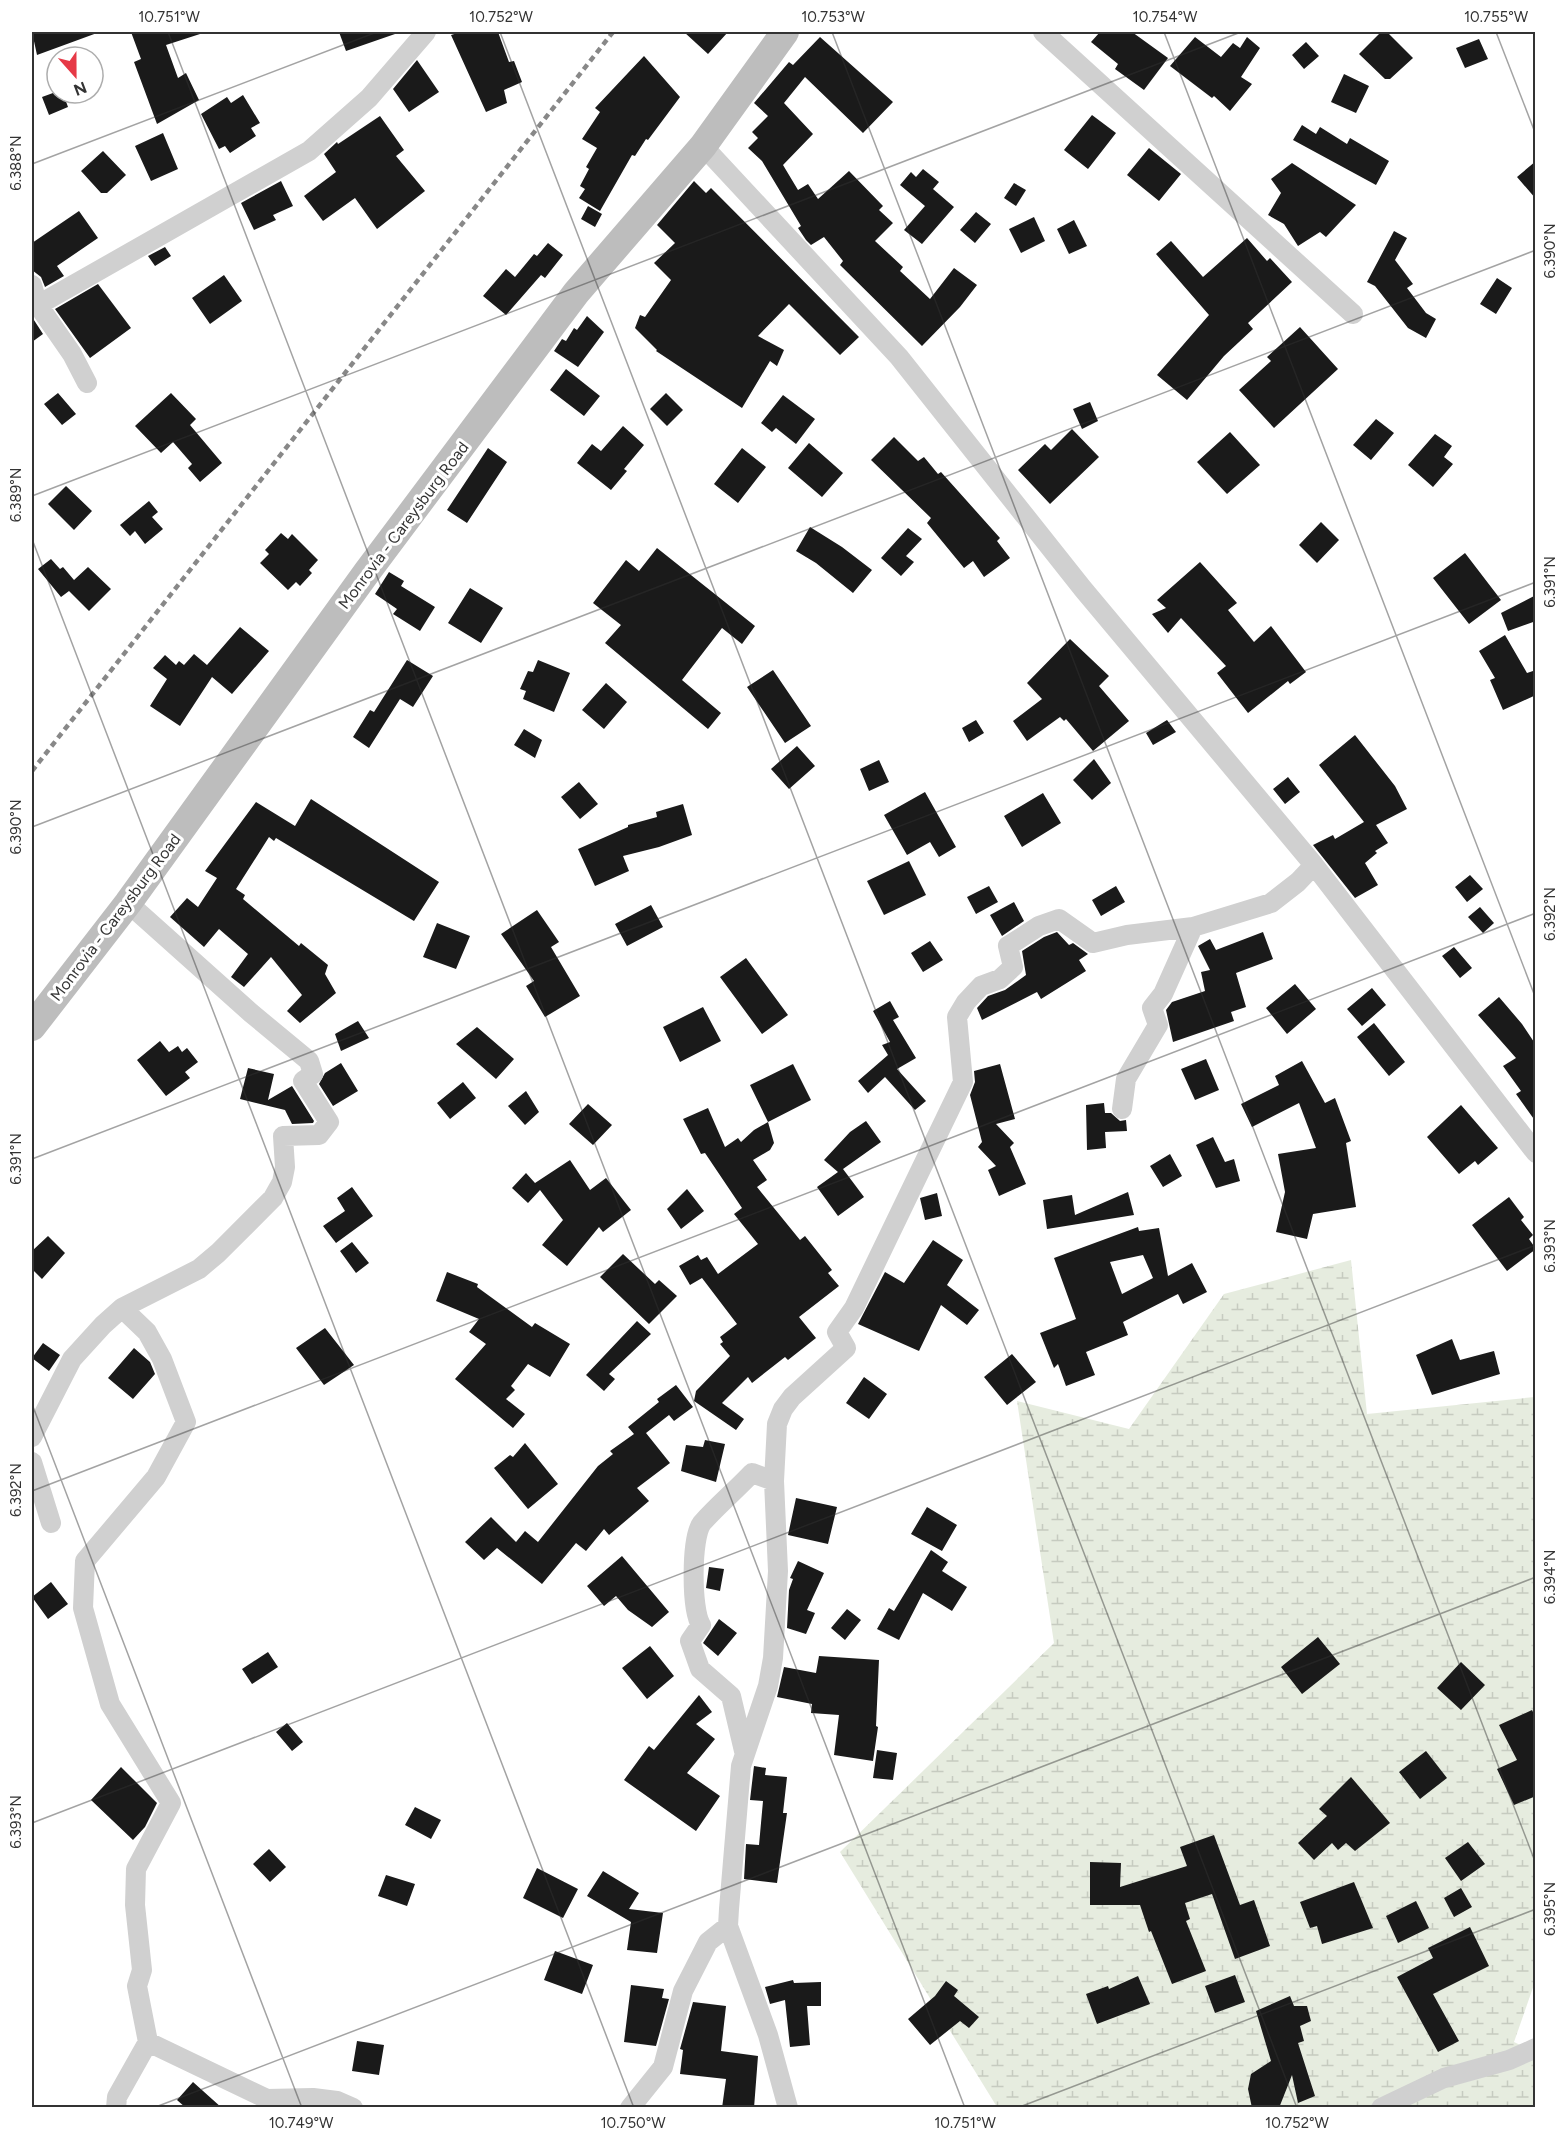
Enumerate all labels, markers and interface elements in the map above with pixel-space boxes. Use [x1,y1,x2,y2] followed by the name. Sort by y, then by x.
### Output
[138,8,200,26] text: 10.751°W
[469,8,534,26] text: 10.752°W
[801,8,865,26] text: 10.753°W
[1133,8,1198,26] text: 10.754°W
[1464,8,1529,26] text: 10.755°W
[45,45,105,105] north arrow
[71,77,89,100] text: N
[7,135,25,191] text: 6.388°N
[1541,223,1559,279] text: 6.390°N
[334,438,472,613] street label: Monrovia - Careysburg Road
[7,468,25,522] text: 6.389°N
[1541,556,1559,608] text: 6.391°N
[7,799,25,855] text: 6.390°N
[46,830,184,1005] street label: Monrovia - Careysburg Road
[1541,887,1559,941] text: 6.392°N
[7,1133,25,1185] text: 6.391°N
[1541,1219,1559,1273] text: 6.393°N
[7,1463,25,1517] text: 6.392°N
[1541,1550,1559,1604] text: 6.394°N
[7,1795,25,1849] text: 6.393°N
[1541,1882,1559,1936] text: 6.395°N
[269,2114,334,2132] text: 10.749°W
[600,2114,666,2132] text: 10.750°W
[934,2114,996,2132] text: 10.751°W
[1265,2114,1330,2132] text: 10.752°W

